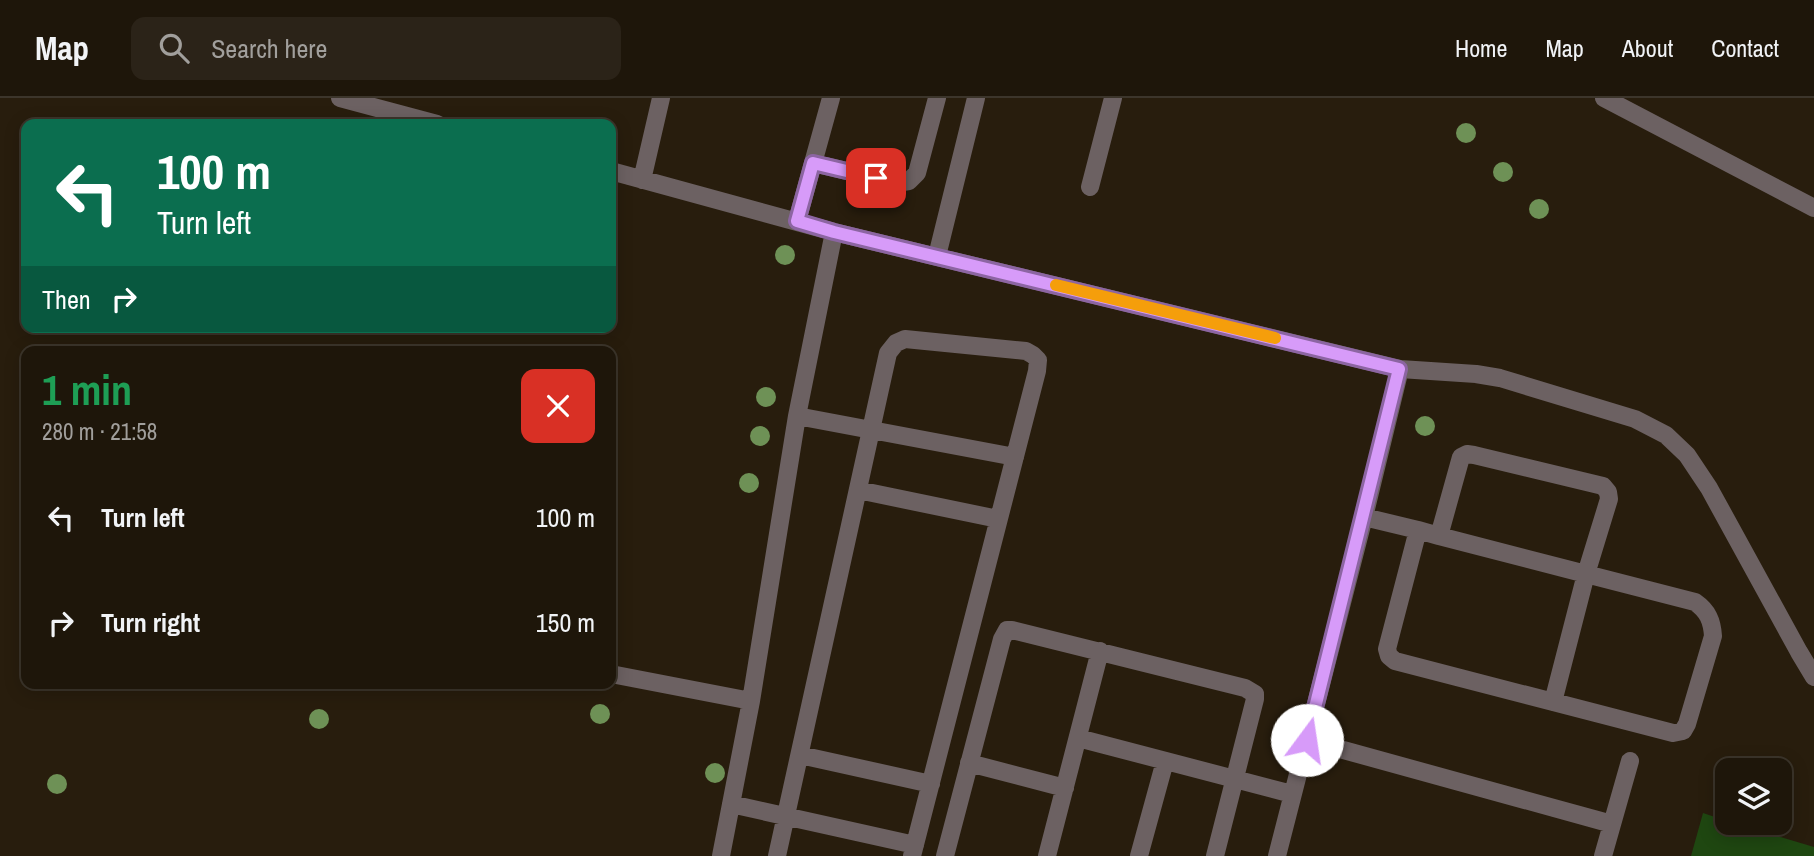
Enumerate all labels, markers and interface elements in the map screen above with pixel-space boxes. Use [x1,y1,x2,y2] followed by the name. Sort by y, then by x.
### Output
[131,17,621,80] search box
[35,26,89,70] text: Map
[155,29,193,67] icon: search
[211,31,327,66] text: Search here
[1455,32,1507,64] text: Home
[1545,32,1584,64] text: Map
[1622,32,1673,64] text: About
[1711,32,1779,64] text: Contact
[157,138,271,204] text: 100 m
[42,147,133,238] icon: left
[846,148,906,208] pin
[857,159,895,197] icon: arrive
[157,201,251,244] text: Turn left
[105,280,143,318] icon: right
[42,282,91,317] text: Then
[42,362,132,418] text: 1 min
[521,369,595,443] button: close
[42,416,157,447] text: 280 m · 21:58
[42,499,80,537] icon: left
[101,500,185,535] text: Turn left
[536,500,595,535] text: 100 m
[42,604,80,642] icon: right
[101,605,200,640] text: Turn right
[536,605,595,640] text: 150 m
[1270,703,1344,777] position arrow
[1715,758,1792,835] map controls
[1715,758,1792,835] button: layers

